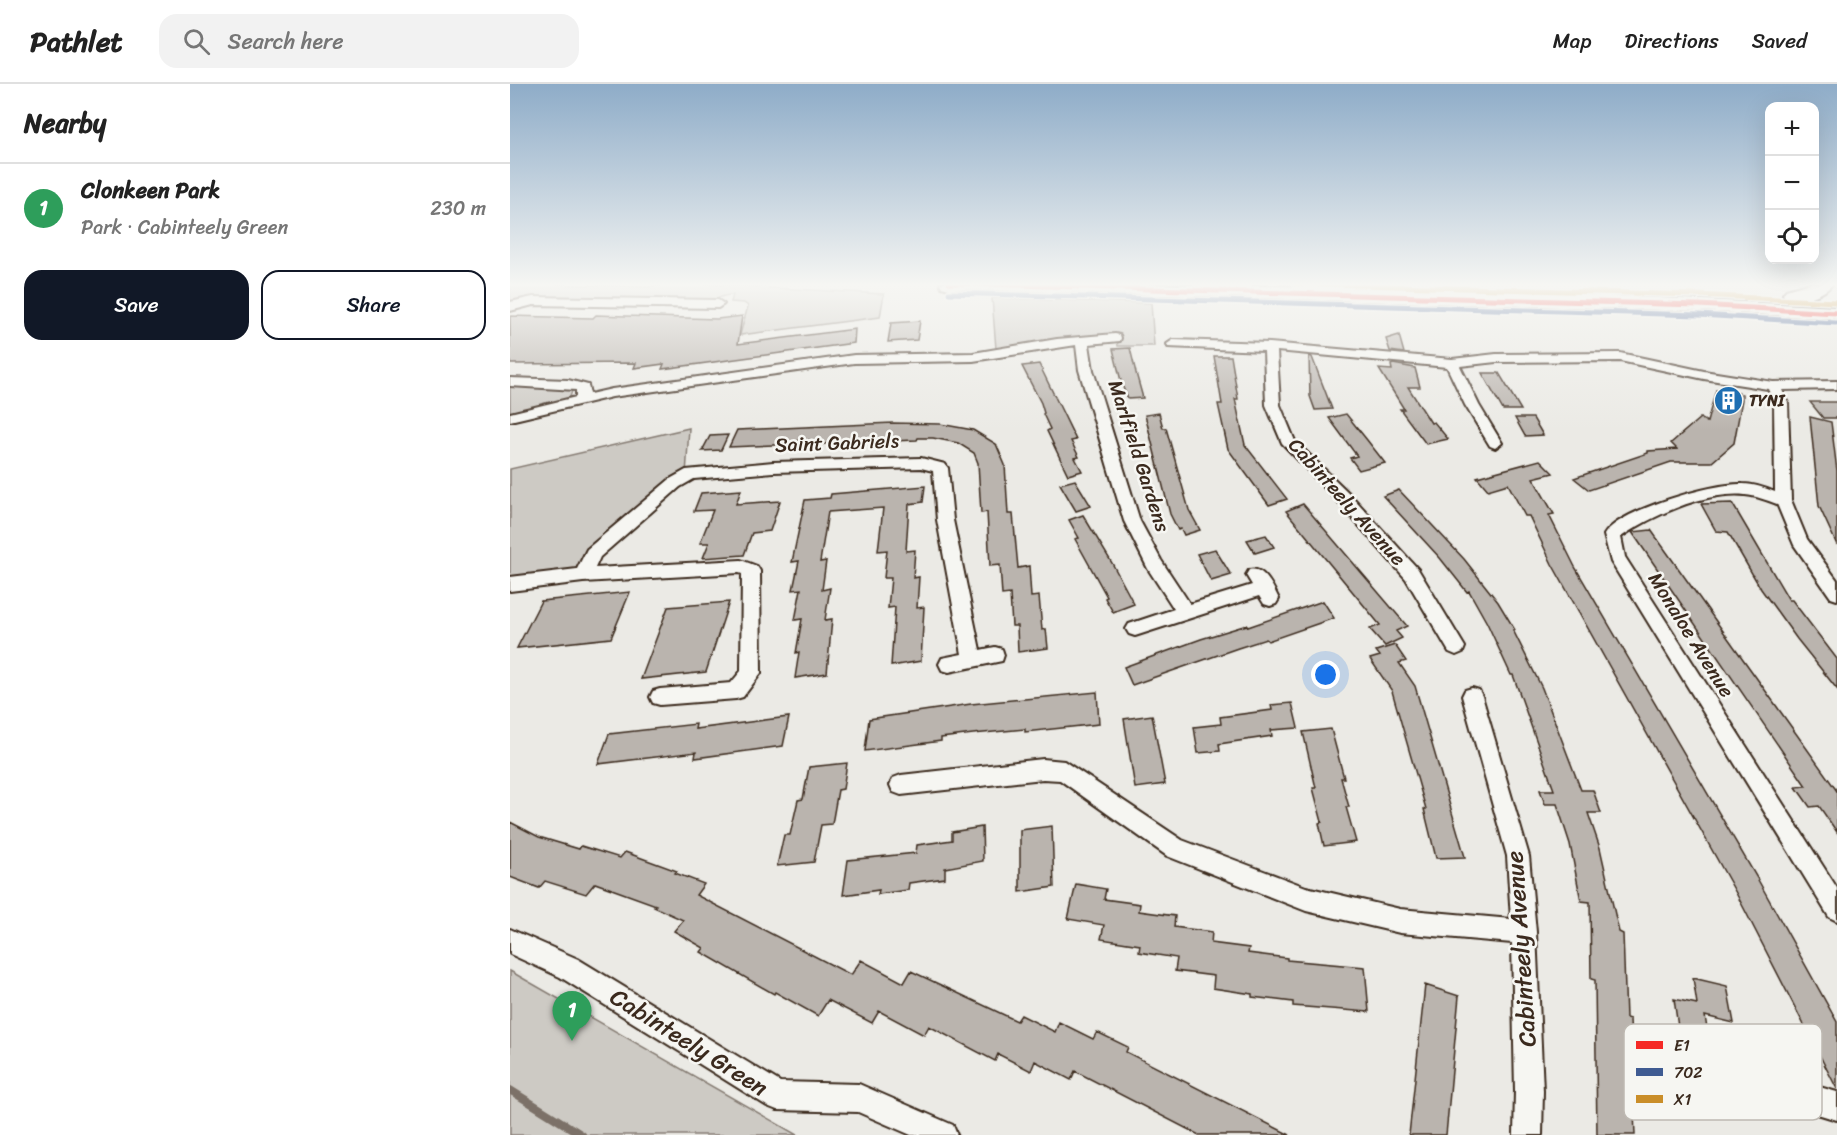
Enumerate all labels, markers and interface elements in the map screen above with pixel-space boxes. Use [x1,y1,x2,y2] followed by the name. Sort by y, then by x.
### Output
[159,14,579,68] search box
[30,17,123,66] text: Pathlet
[228,22,343,61] text: Search here
[1553,22,1591,60] text: Map
[1624,22,1719,60] text: Directions
[1752,22,1807,60] text: Saved
[180,25,213,58] icon: search
[24,100,106,146] text: Nearby
[1765,102,1819,264] map controls
[1765,102,1819,156] button: +
[1765,156,1819,210] button: −
[81,171,220,210] text: Clonkeen Park
[39,191,48,226] text: 1
[430,191,486,226] text: 230 m
[81,210,288,245] text: Park · Cabinteely Green
[1765,210,1819,264] button: locate
[24,270,249,340] button: Save
[261,270,486,340] button: Share
[1098,375,1180,537] street label: Marlfield Gardens
[1712,384,1744,416] building icon: TYNI
[1749,386,1786,415] place label: TYNI
[774,423,900,463] street label: Saint Gabriels
[1279,430,1415,574] street label: Cabinteely Avenue
[1638,565,1744,705] street label: Monaloe Avenue
[1311,660,1340,689] your location
[1493,850,1549,1048] street label: Cabinteely Avenue
[601,976,777,1108] street label: Cabinteely Green
[552,992,592,1041] pin: 1
[1624,1024,1822,1120] legend
[1674,1031,1690,1060] text: E1
[1674,1058,1702,1087] text: 702
[1673,1085,1692,1114] text: X1

